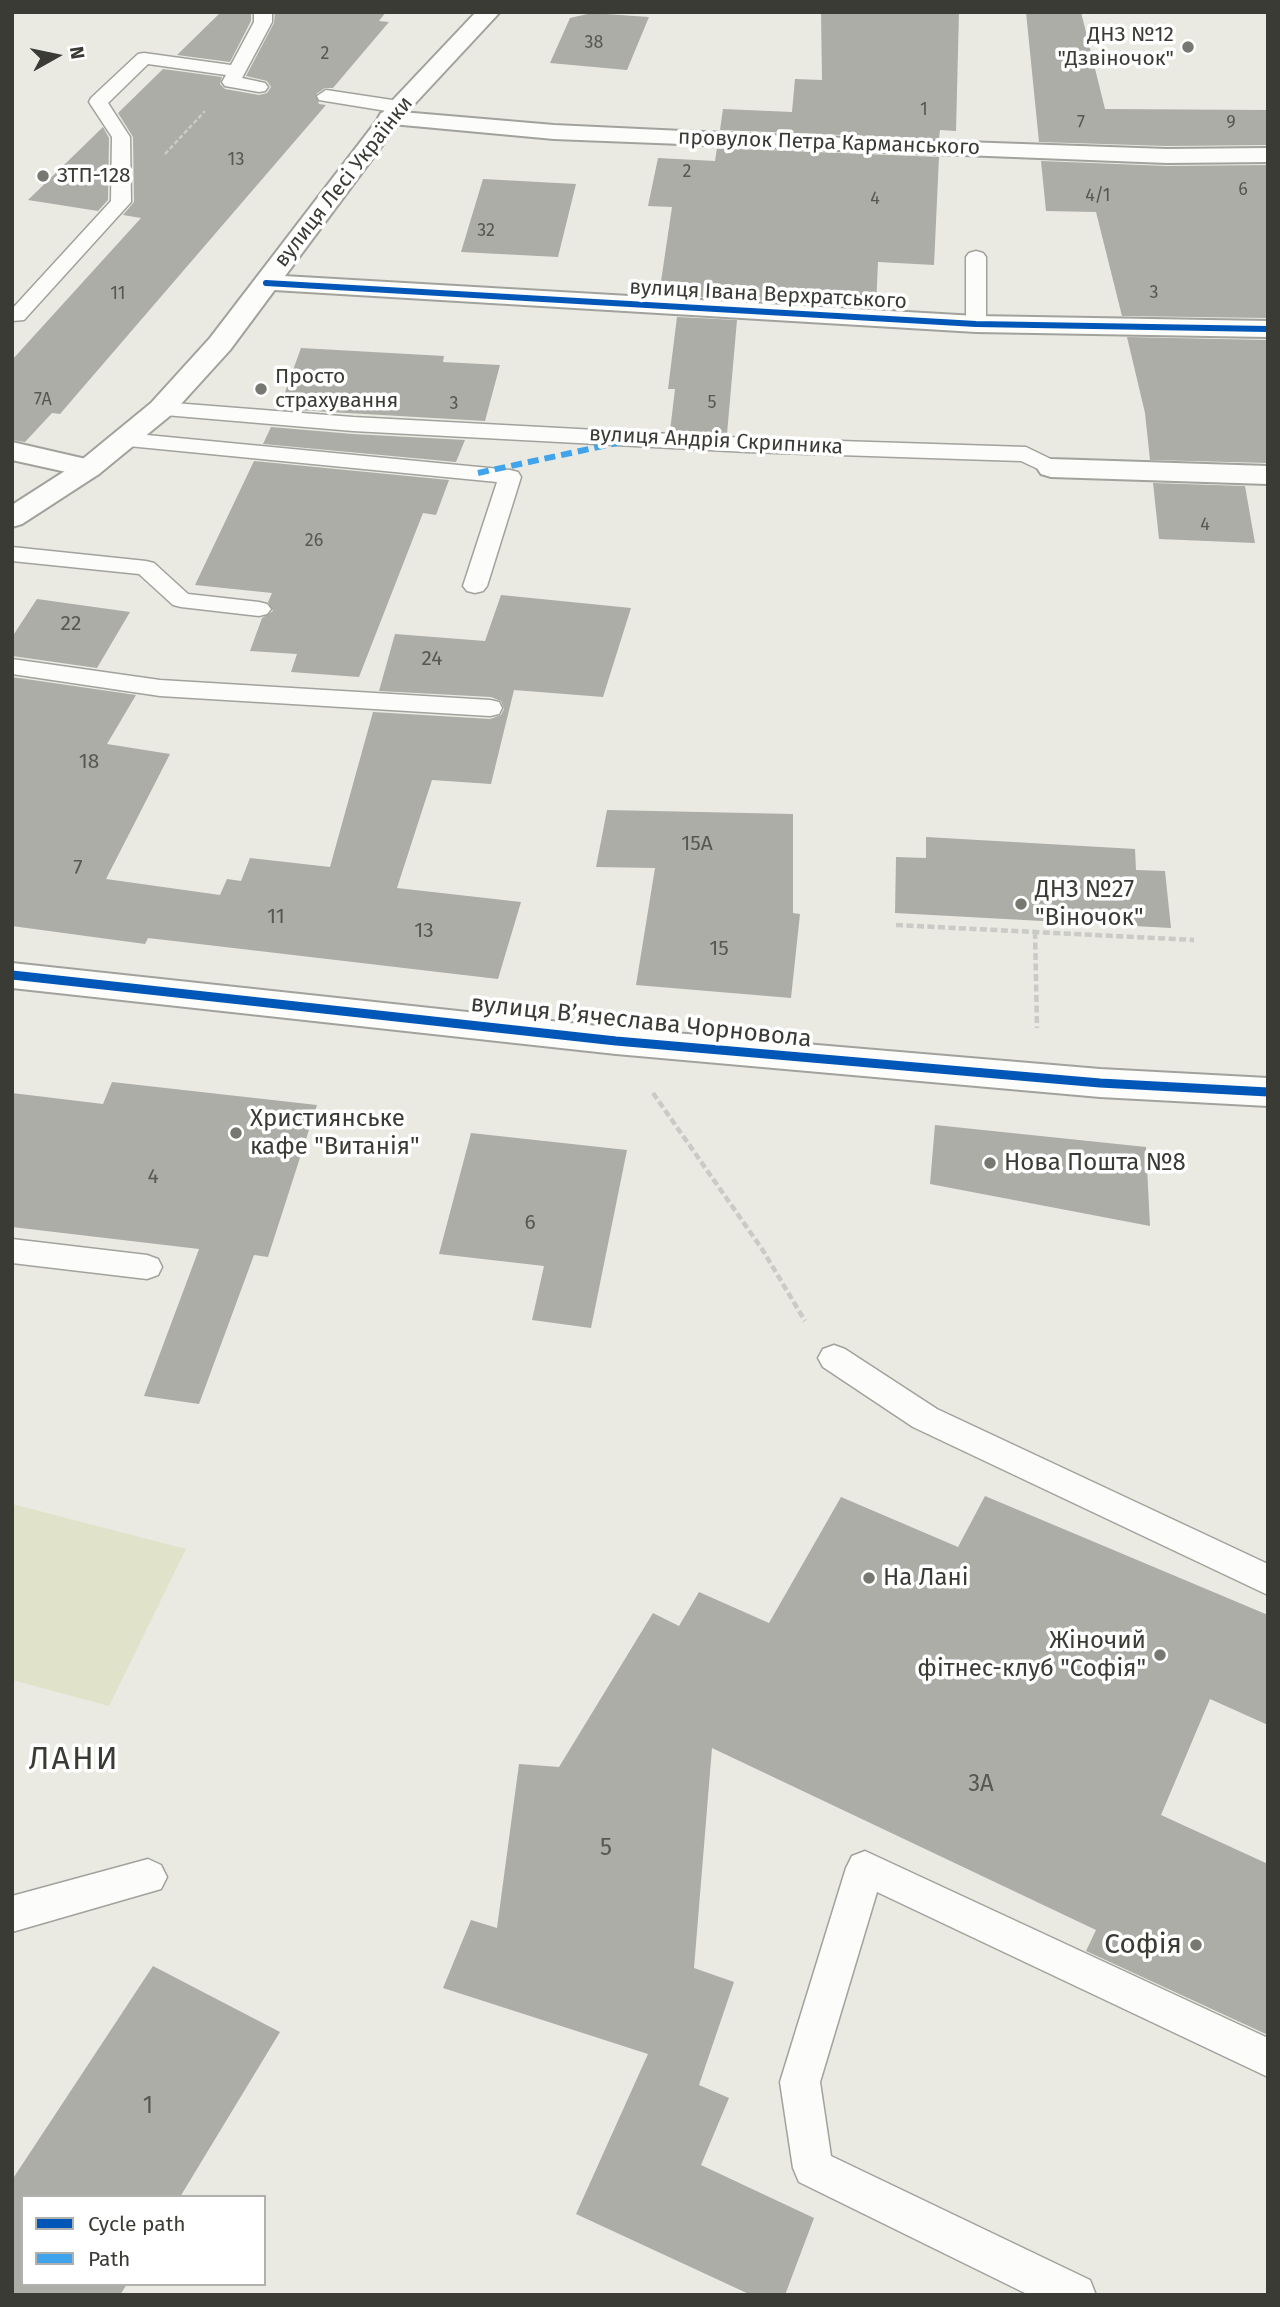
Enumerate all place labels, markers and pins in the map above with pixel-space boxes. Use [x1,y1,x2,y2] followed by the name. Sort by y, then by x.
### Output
[1057,22,1174,72] place label: ДНЗ №12 "Дзвіночок"
[1180,39,1196,55] marker: ДНЗ №12 "Дзвіночок"
[57,163,131,189] place label: ЗТП-128
[35,168,51,184] marker: ЗТП-128
[275,364,398,414] place label: Просто страхування
[253,381,269,397] marker: Просто страхування
[1035,876,1143,932] place label: ДНЗ №27 "Віночок"
[1013,896,1029,912] marker: ДНЗ №27 "Віночок"
[250,1105,419,1161] place label: Християнське кафе "Витанія"
[228,1125,244,1141] marker: Християнське кафе "Витанія"
[1004,1149,1186,1177] place label: Нова Пошта №8
[982,1155,998,1171] marker: Нова Пошта №8
[883,1564,969,1592] place label: На Лані
[861,1570,877,1586] marker: На Лані
[917,1627,1146,1683] place label: Жіночий фітнес-клуб "Софія"
[1152,1647,1168,1663] marker: Жіночий фітнес-клуб "Софія"
[1104,1928,1182,1962] place label: Софія
[1188,1937,1204,1953] marker: Софія

